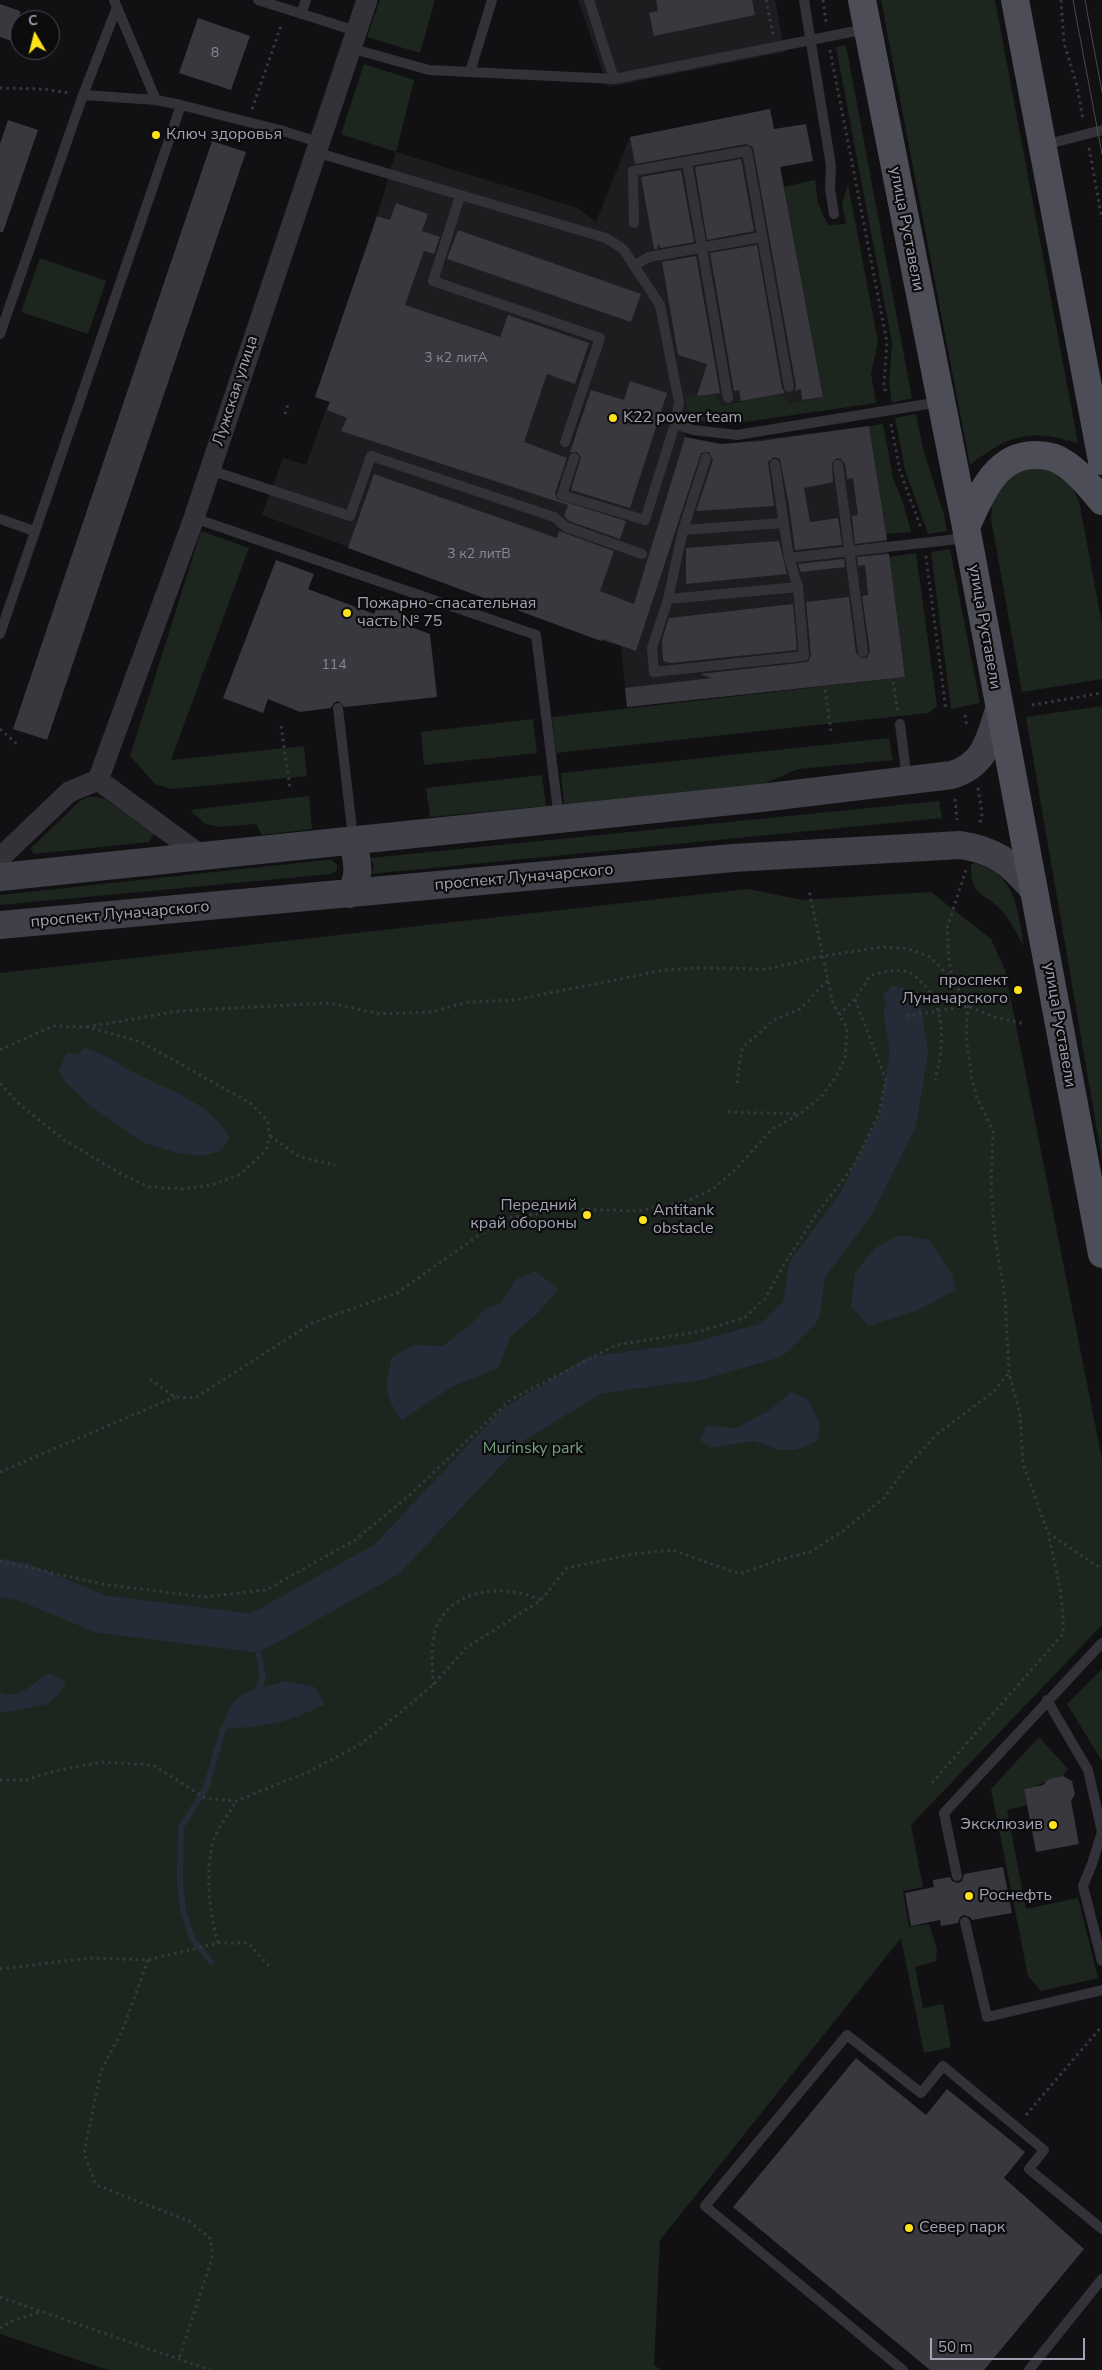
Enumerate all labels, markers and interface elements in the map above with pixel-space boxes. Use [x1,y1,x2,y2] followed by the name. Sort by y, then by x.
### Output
[10,10,60,60] north arrow
[27,11,39,31] text: С
[211,46,219,62] house number: 8
[166,125,282,145] place label: Ключ здоровья
[150,129,162,141] marker: Ключ здоровья
[885,165,927,293] street label: улица Руставели
[209,333,263,449] street label: Лужская улица
[424,351,488,367] house number: 3 к2 литА
[623,408,742,428] place label: K22 power team
[607,412,619,424] marker: K22 power team
[447,547,511,563] house number: 3 к2 литВ
[964,563,1004,691] street label: улица Руставели
[357,594,536,632] place label: Пожарно-спасательная часть № 75
[341,607,353,619] marker: Пожарно-спасательная часть № 75
[321,658,347,674] house number: 114
[434,861,614,895] street label: проспект Луначарского
[30,898,210,932] street label: проспект Луначарского
[1039,961,1079,1089] street label: улица Руставели
[902,971,1008,1009] place label: проспект Луначарского
[1012,984,1024,996] marker: проспект Луначарского
[470,1196,577,1234] place label: Передний край обороны
[653,1201,714,1239] place label: Antitank obstacle
[581,1209,593,1221] marker: Передний край обороны
[637,1214,649,1226] marker: Antitank obstacle
[483,1439,583,1459] park label: Murinsky park
[960,1815,1043,1835] place label: Эксклюзив
[1047,1819,1059,1831] marker: Эксклюзив
[979,1886,1052,1906] place label: Роснефть
[963,1890,975,1902] marker: Роснефть
[919,2218,1005,2238] place label: Север парк
[903,2222,915,2234] marker: Север парк
[932,2328,1087,2360] scale bar
[938,2337,973,2357] text: 50 m

